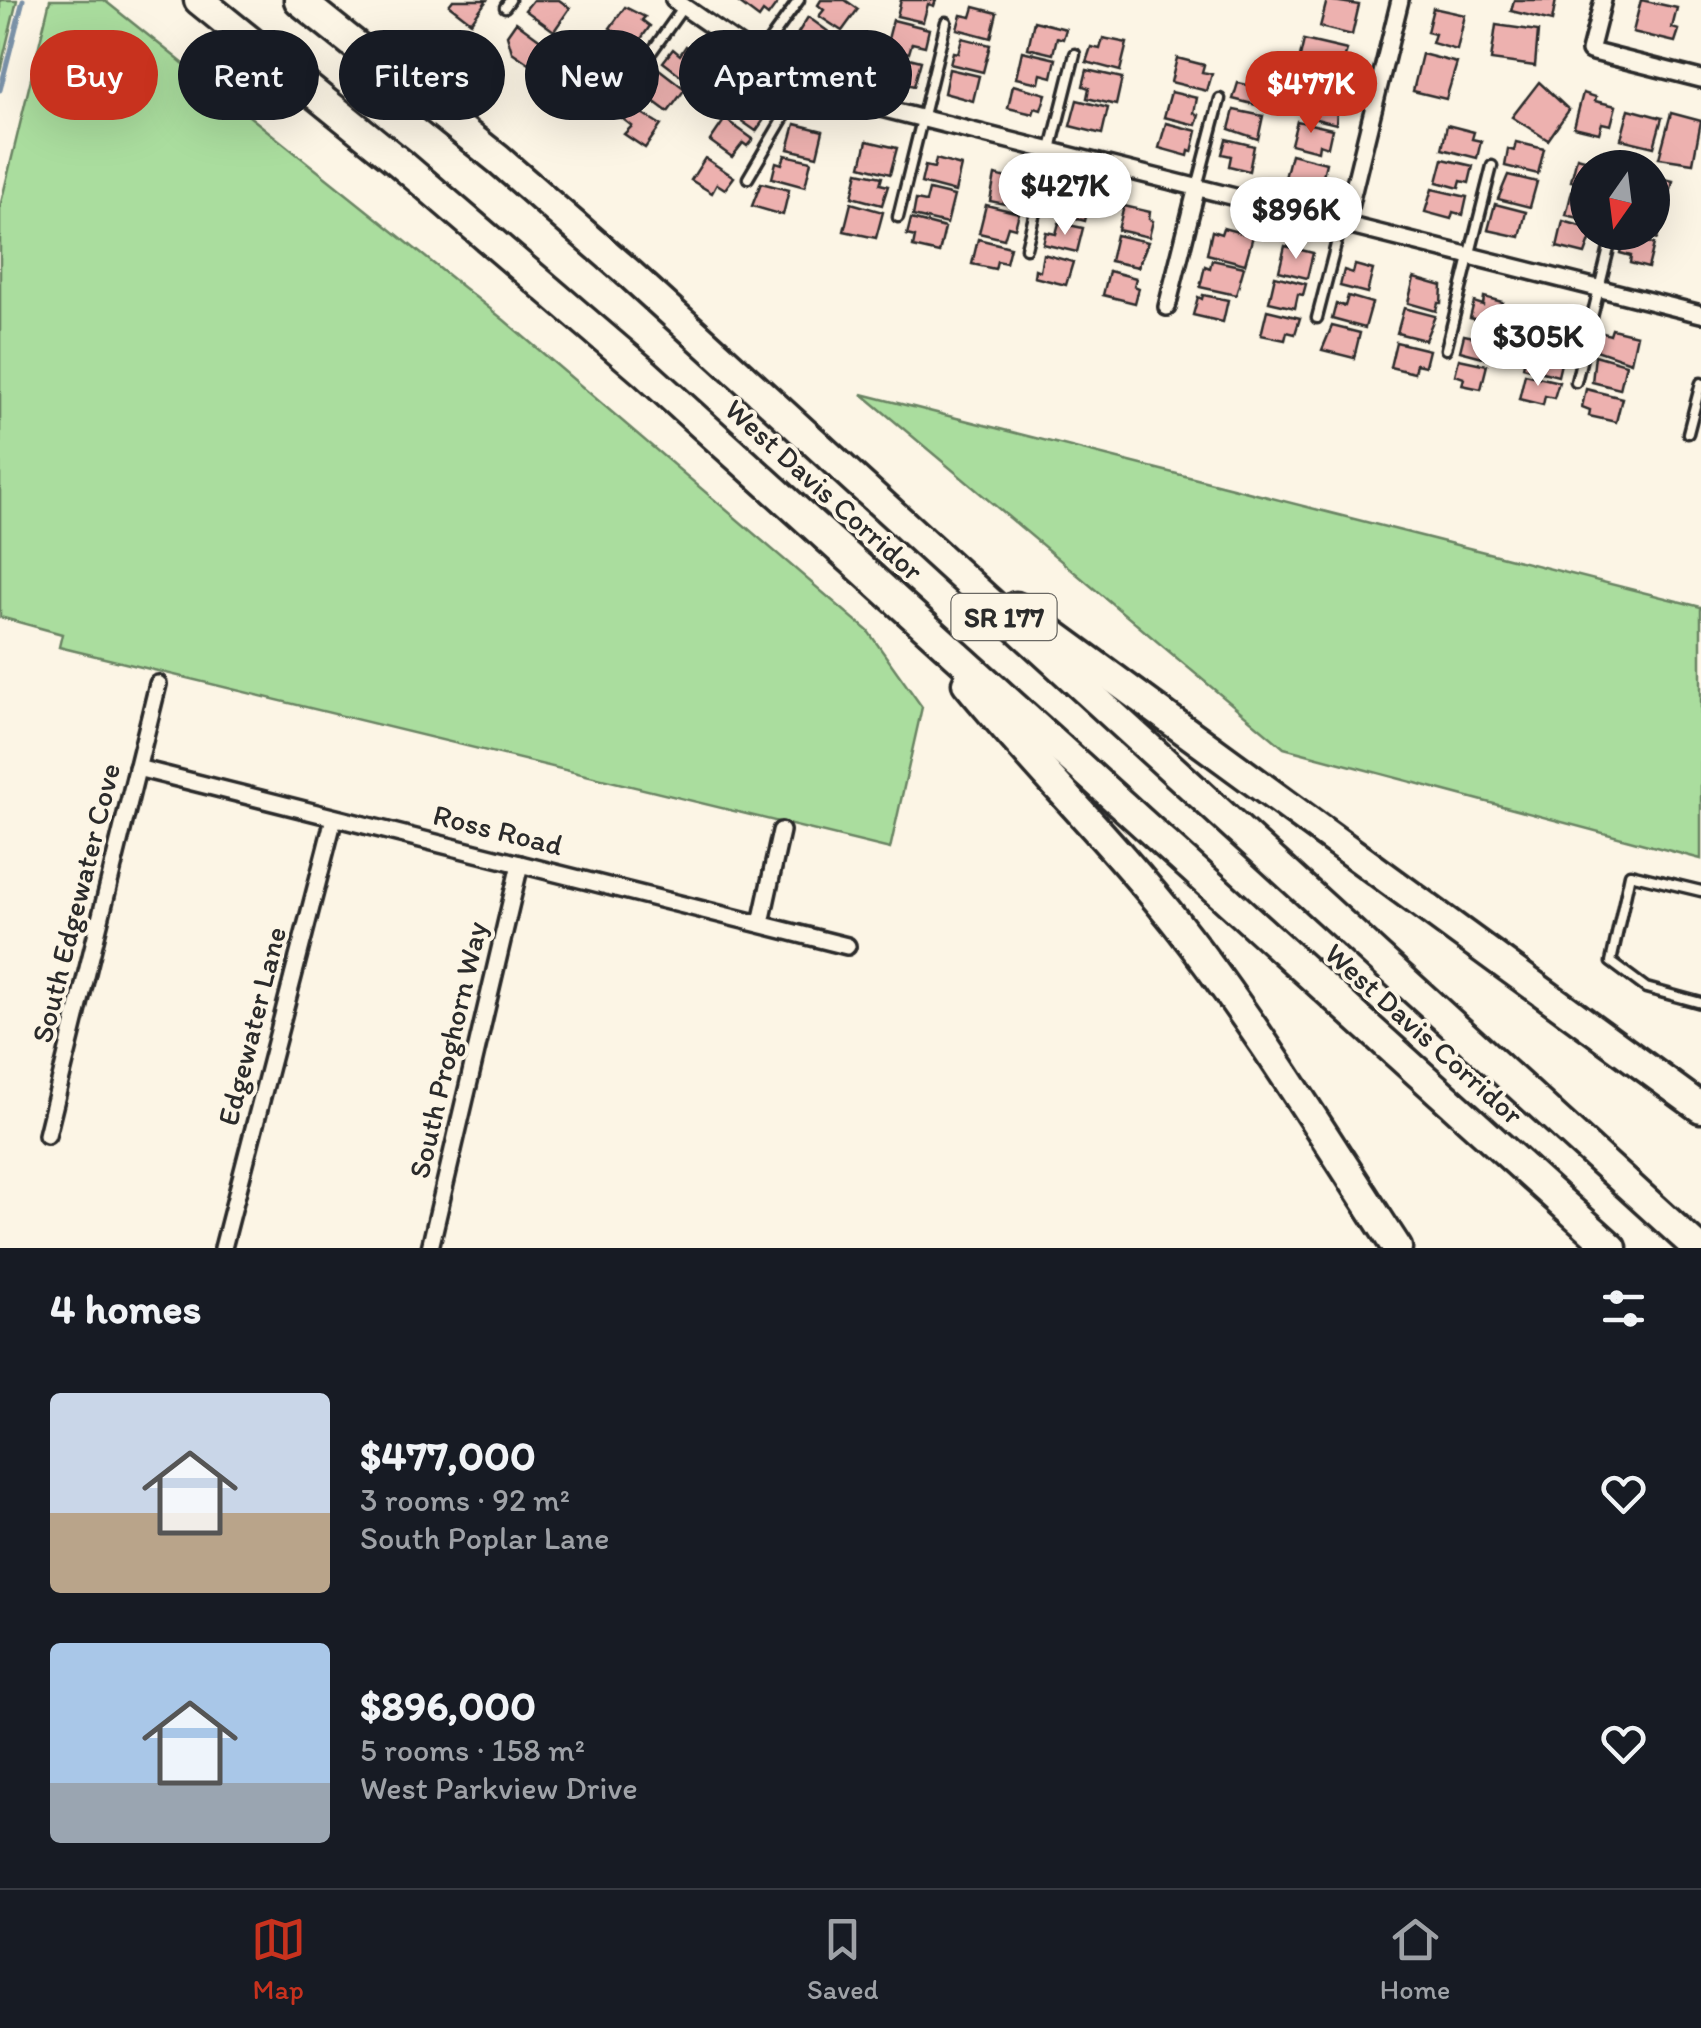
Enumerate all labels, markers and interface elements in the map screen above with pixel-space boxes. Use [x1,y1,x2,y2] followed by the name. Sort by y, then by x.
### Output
[30,30,158,120] chip: Buy
[178,30,319,120] chip: Rent
[339,30,505,120] chip: Filters
[525,30,659,120] chip: New
[679,30,912,120] chip: Apartment
[1241,51,1381,136] pin: $477K
[1267,64,1355,102] text: $477K
[1570,150,1670,250] north arrow
[1570,150,1670,250] map controls
[995,153,1135,238] pin: $427K
[1021,166,1109,204] text: $427K
[1226,177,1366,262] pin: $896K
[1252,190,1340,228] text: $896K
[1468,304,1608,389] pin: $305K
[1493,317,1583,355] text: $305K
[717,391,932,589] street label: West Davis Corridor
[952,594,1056,640] road number: SR 177
[23,759,128,1047] street label: South Edgewater Cove
[429,796,567,863] street label: Ross Road
[400,918,495,1182] street label: South Proghorn Way
[209,923,294,1129] street label: Edgewater Lane
[1317,935,1532,1133] street label: West Davis Corridor
[1596,1281,1651,1336] icon: filters
[50,1283,201,1334] text: 4 homes
[360,1430,536,1481] text: $477,000
[130,1433,250,1553] icon: home
[1596,1466,1651,1521] icon: heart
[360,1481,570,1519] text: 3 rooms · 92 m²
[360,1519,609,1557] text: South Poplar Lane
[360,1680,536,1731] text: $896,000
[130,1683,250,1803] icon: home
[1596,1716,1651,1771] icon: heart
[360,1731,585,1769] text: 5 rooms · 158 m²
[360,1769,638,1807] text: West Parkview Drive
[251,1912,306,2006] tab: Map
[807,1912,878,2006] tab: Saved
[1380,1912,1450,2006] tab: Home

